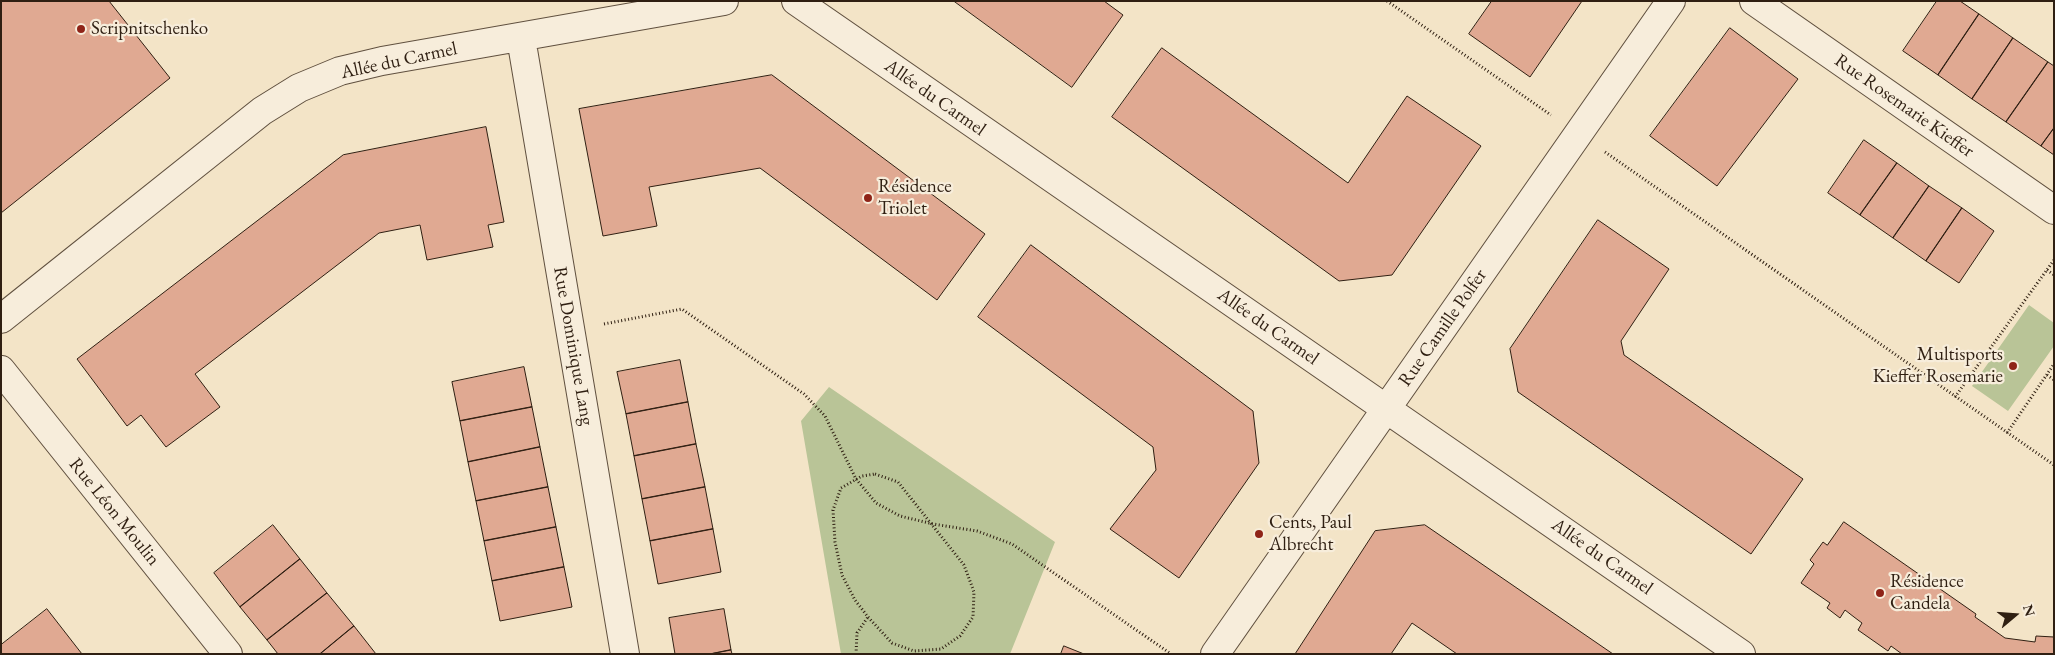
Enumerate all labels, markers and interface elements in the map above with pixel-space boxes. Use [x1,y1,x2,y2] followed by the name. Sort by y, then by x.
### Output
[91,18,208,40] place label: Scripnitschenko
[75,23,87,35] marker: Scripnitschenko
[339,38,459,84] street label: Allée du Carmel
[1830,49,1978,163] street label: Rue Rosemarie Kieffer
[880,55,990,141] street label: Allée du Carmel
[878,176,952,220] place label: Résidence Triolet
[862,192,874,204] marker: Résidence Triolet
[548,265,598,427] street label: Rue Dominique Lang
[1394,265,1492,391] street label: Rue Camille Polfer
[1213,284,1323,370] street label: Allée du Carmel
[1873,344,2003,388] place label: Multisports Kieffer Rosemarie
[2007,360,2019,372] marker: Multisports Kieffer Rosemarie
[64,454,164,570] street label: Rue Léon Moulin
[1269,512,1352,556] place label: Cents, Paul Albrecht
[1547,514,1657,600] street label: Allée du Carmel
[1253,528,1265,540] marker: Cents, Paul Albrecht
[1890,571,1964,615] place label: Résidence Candela
[1874,587,1886,599] marker: Résidence Candela
[1990,590,2040,640] north arrow
[2019,602,2040,619] text: N

